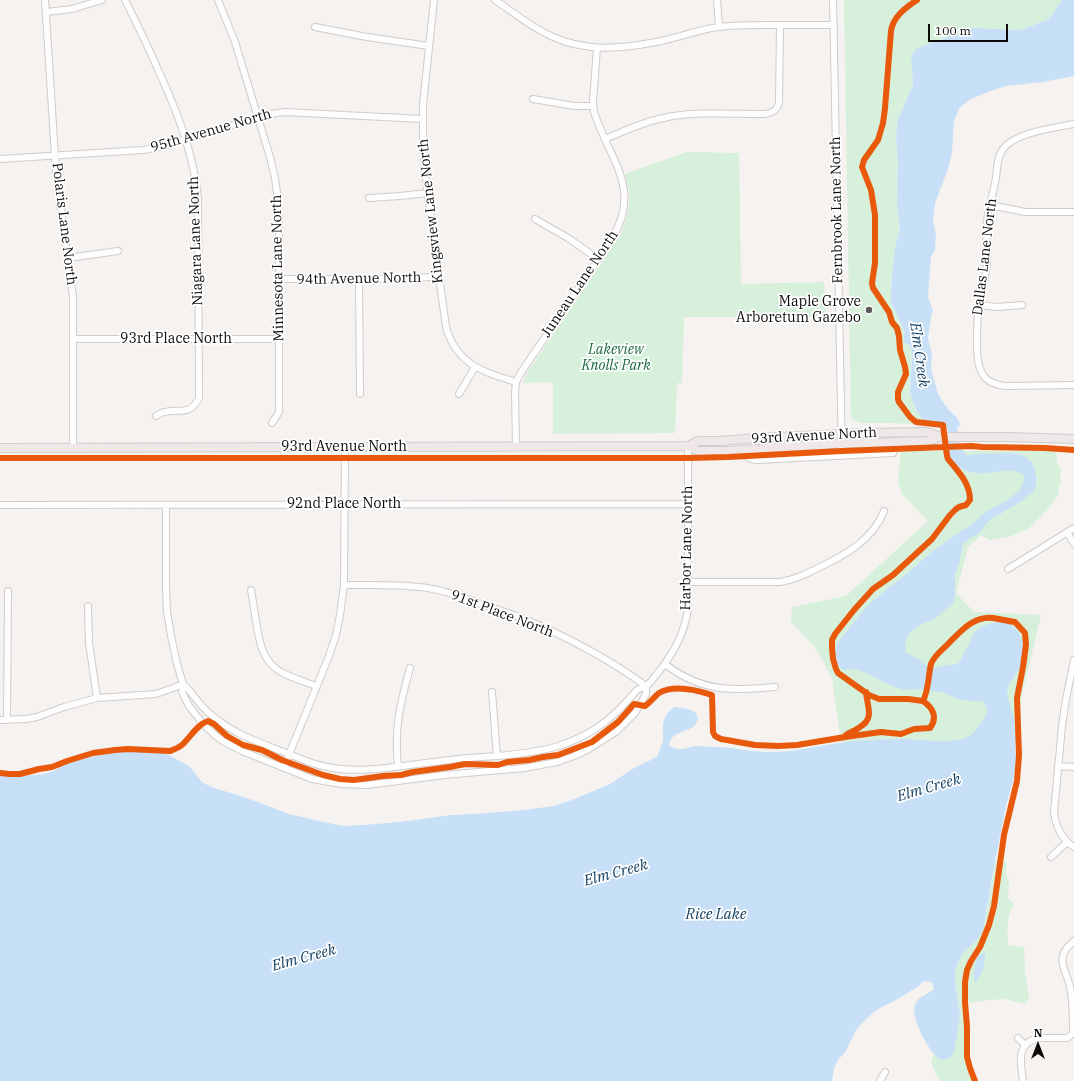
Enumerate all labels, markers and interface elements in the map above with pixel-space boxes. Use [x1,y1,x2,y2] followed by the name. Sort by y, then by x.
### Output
[930,16,1010,42] scale bar
[935,23,971,38] text: 100 m
[149,106,273,156] street label: 95th Avenue North
[827,136,847,284] street label: Fernbrook Lane North
[415,138,447,284] street label: Kingsview Lane North
[48,162,80,286] street label: Polaris Lane North
[185,176,207,306] street label: Niagara Lane North
[268,194,288,342] street label: Minnesota Lane North
[969,197,1001,317] street label: Dallas Lane North
[538,227,622,341] street label: Juneau Lane North
[296,270,422,288] street label: 94th Avenue North
[736,294,861,326] place label: Maple Grove Arboretum Gazebo
[864,305,874,315] marker: Maple Grove Arboretum Gazebo
[906,321,932,389] water label: Elm Creek
[120,331,232,347] street label: 93rd Place North
[581,342,651,374] park label: Lakeview Knolls Park
[751,424,877,448] street label: 93rd Avenue North
[281,439,407,455] street label: 93rd Avenue North
[678,485,696,611] street label: Harbor Lane North
[287,496,401,512] street label: 92nd Place North
[448,587,556,641] street label: 91st Place North
[895,770,963,806] water label: Elm Creek
[582,856,650,890] water label: Elm Creek
[686,906,746,924] water label: Rice Lake
[270,941,338,975] water label: Elm Creek
[1018,1025,1058,1065] north arrow
[1034,1026,1042,1040] text: N

